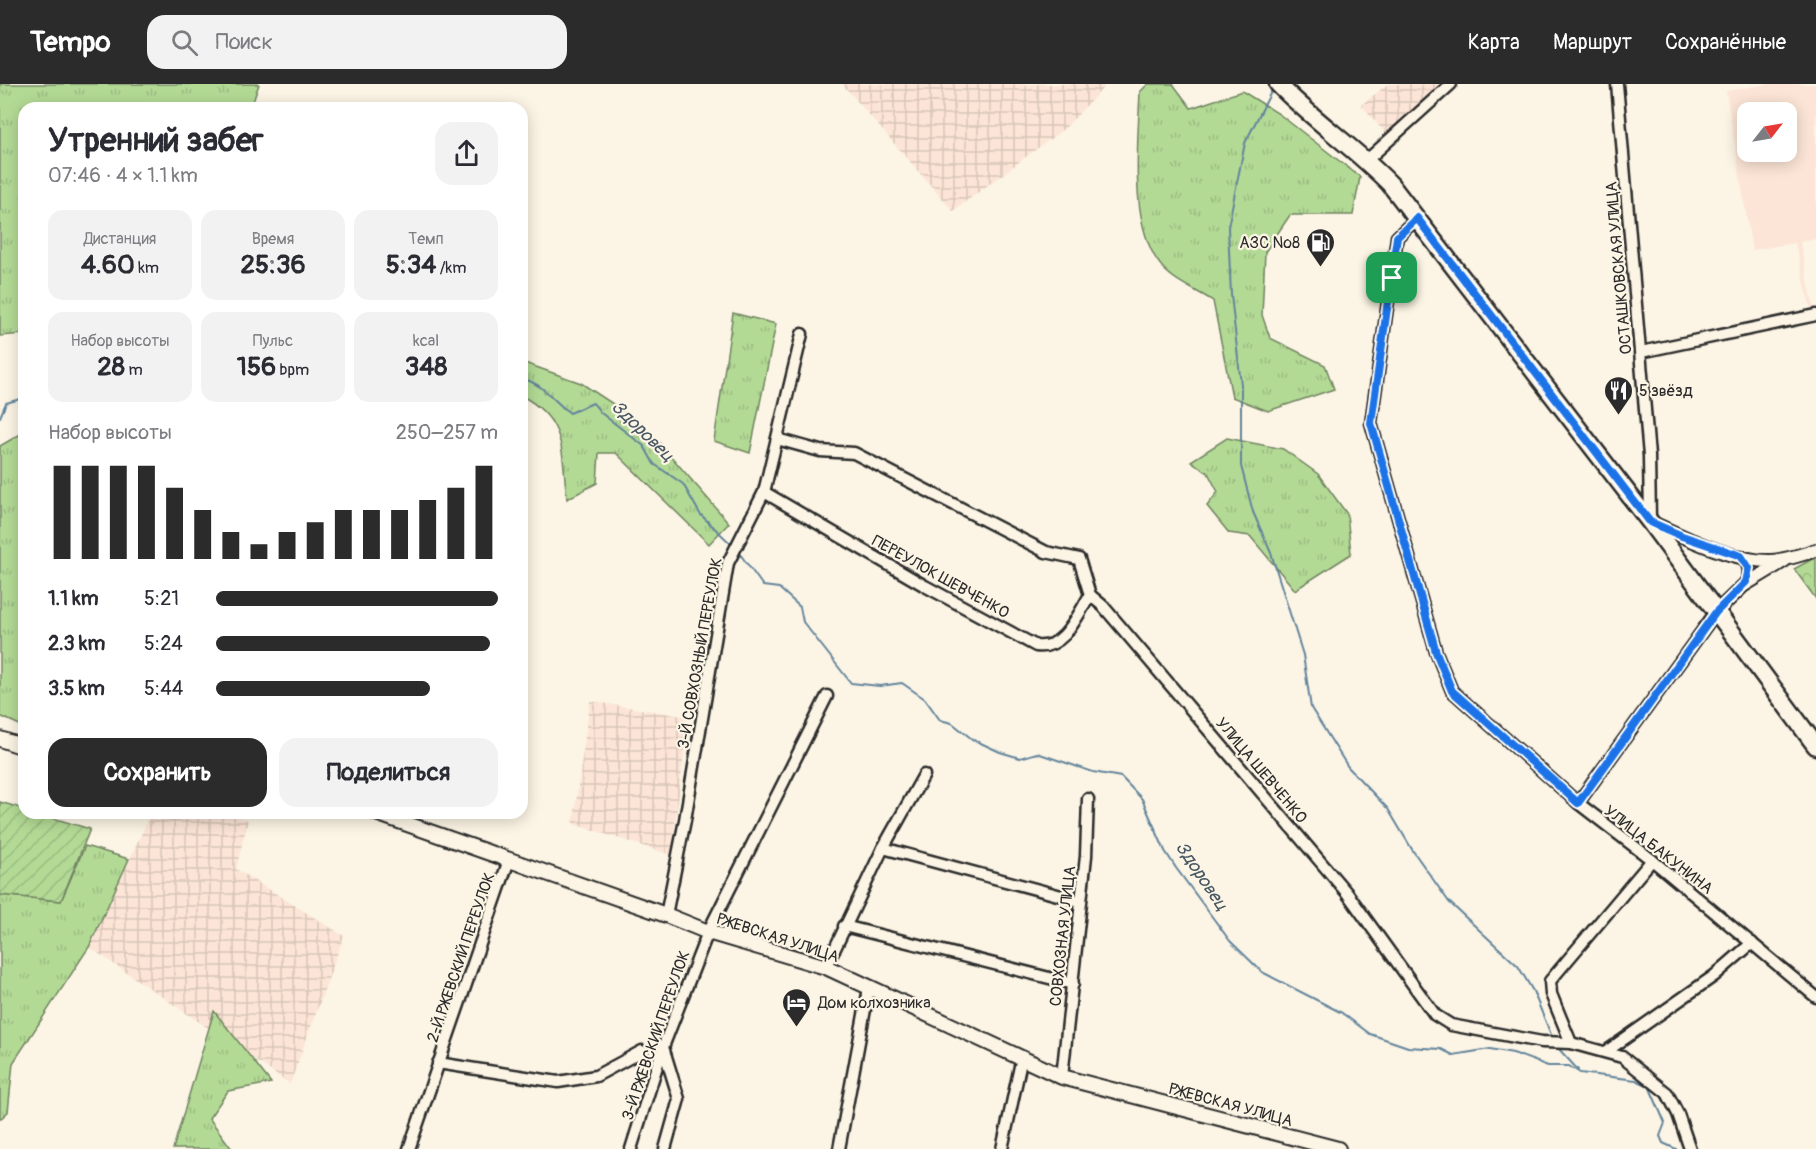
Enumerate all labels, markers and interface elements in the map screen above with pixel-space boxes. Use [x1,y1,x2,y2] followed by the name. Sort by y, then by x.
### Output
[147,15,567,69] search box
[30,25,111,60] text: Tempo
[168,26,201,59] icon: search
[216,28,273,56] text: Поиск
[1468,29,1520,56] text: Карта
[1553,29,1632,56] text: Маршрут
[1665,29,1786,56] text: Сохранённые
[1737,102,1797,162] north arrow
[1737,102,1797,162] map controls
[48,120,264,161] text: Утренний забег
[435,122,498,185] button: share
[48,163,198,188] text: 07:46 · 4 × 1.1 km
[1601,181,1637,355] street label: ОСТАШКОВСКАЯ УЛИЦА
[1305,226,1337,268] fuel station icon: АЗС №8
[84,229,156,249] text: Дистанция
[252,229,294,249] text: Время
[408,229,444,249] text: Темп
[1239,233,1300,253] place label: АЗС №8
[81,249,135,281] text: 4.60
[240,249,306,281] text: 25:36
[386,249,436,281] text: 5:34
[1366,252,1417,303] pin
[135,258,159,278] text: km
[436,258,466,278] text: /km
[1375,261,1408,294] icon: arrive
[70,331,170,351] text: Набор высоты
[253,331,293,351] text: Пульс
[413,331,439,351] text: kcal
[97,351,125,383] text: 28
[237,351,276,383] text: 156
[405,351,447,383] text: 348
[125,360,143,380] text: m
[276,360,309,380] text: bpm
[1602,374,1634,416] restaurant icon: 5 звёзд
[1639,381,1693,401] place label: 5 звёзд
[606,396,679,467] water label: Здоровец
[48,420,172,445] text: Набор высоты
[396,420,498,445] text: 250–257 m
[868,531,1013,623] street label: ПЕРЕУЛОК ШЕВЧЕНКО
[673,556,727,750] street label: 3-Й СОВХОЗНЫЙ ПЕРЕУЛОК
[48,586,98,611] text: 1.1 km
[144,586,179,611] text: 5:21
[48,631,105,656] text: 2.3 km
[144,631,183,656] text: 5:24
[48,676,105,701] text: 3.5 km
[144,676,183,701] text: 5:44
[1211,714,1311,828] street label: УЛИЦА ШЕВЧЕНКО
[48,738,267,807] button: Сохранить
[279,738,498,807] button: Поделиться
[1600,801,1717,899] street label: УЛИЦА БАКУНИНА
[1170,837,1233,915] water label: Здоровец
[1046,865,1080,1007] street label: СОВХОЗНАЯ УЛИЦА
[422,870,499,1045] street label: 2-Й РЖЕВСКИЙ ПЕРЕУЛОК
[714,909,841,967] street label: РЖЕВСКАЯ УЛИЦА
[617,948,694,1123] street label: 3-Й РЖЕВСКИЙ ПЕРЕУЛОК
[781,986,813,1028] hotel icon: Дом колхозника
[817,993,931,1013] place label: Дом колхозника
[1166,1079,1295,1131] street label: РЖЕВСКАЯ УЛИЦА

